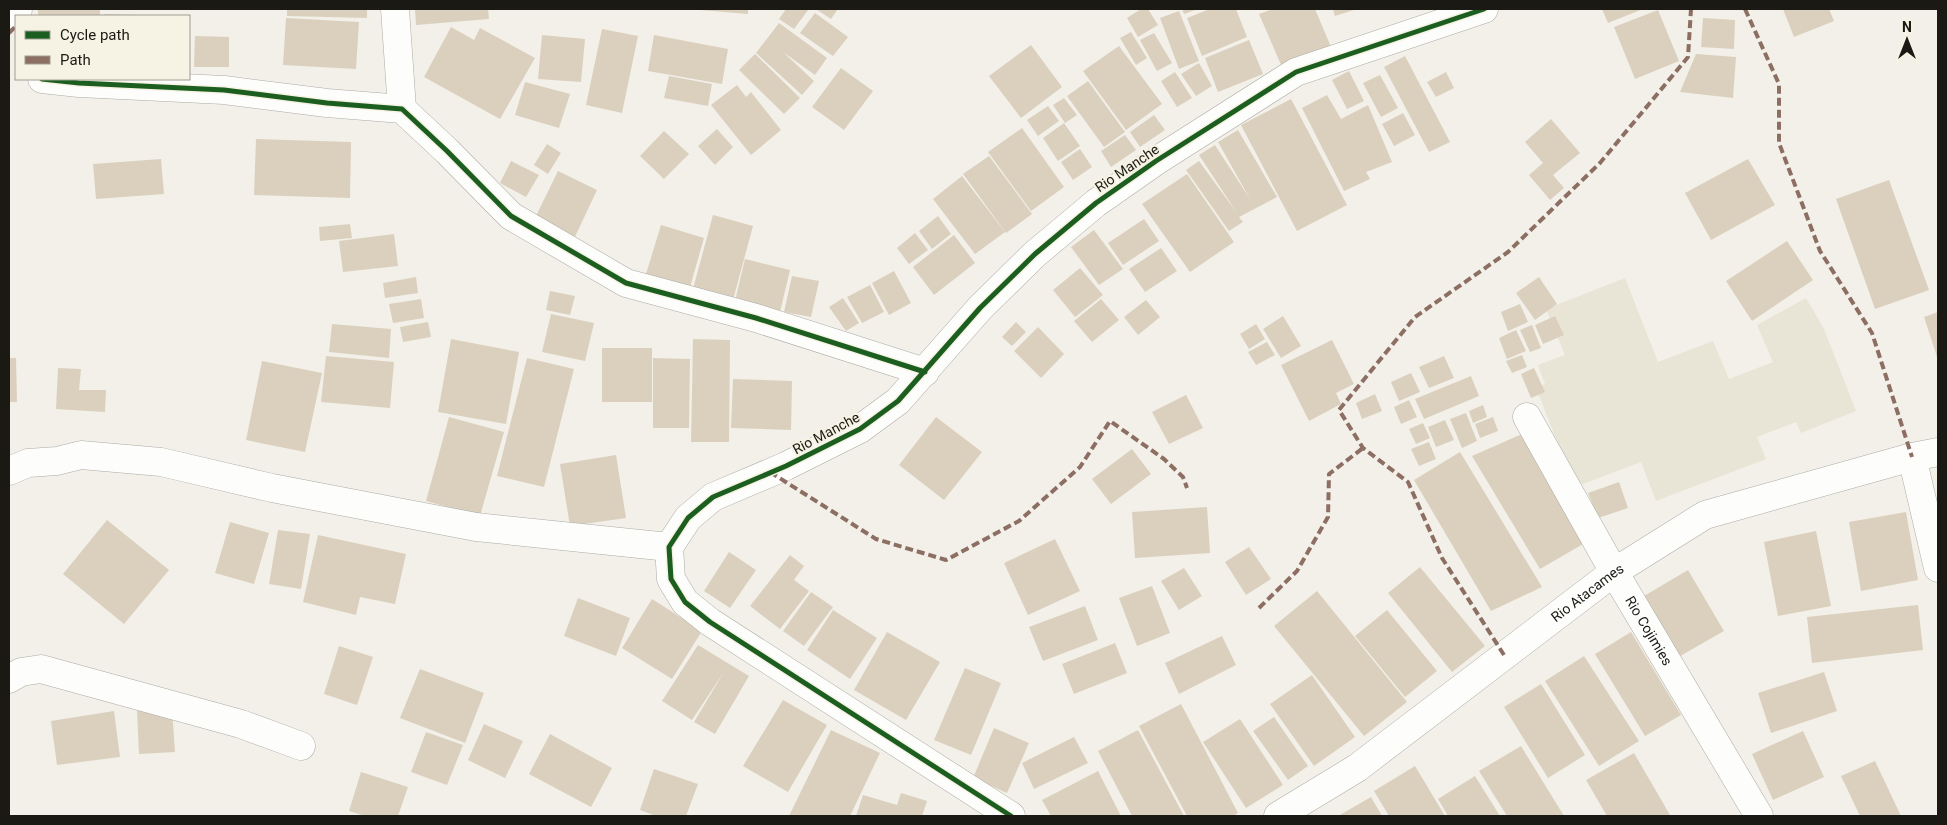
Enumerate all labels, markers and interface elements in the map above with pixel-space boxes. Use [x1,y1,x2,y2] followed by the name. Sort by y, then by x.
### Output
[15,15,190,80] legend
[1882,15,1932,65] north arrow
[1902,19,1912,35] text: N
[60,26,130,44] text: Cycle path
[60,51,91,69] text: Path
[1092,141,1162,195] street label: Rio Manche
[790,409,862,457] street label: Rio Manche
[1548,560,1626,625] street label: Rio Atacames
[1622,593,1676,668] street label: Rio Cojimies

